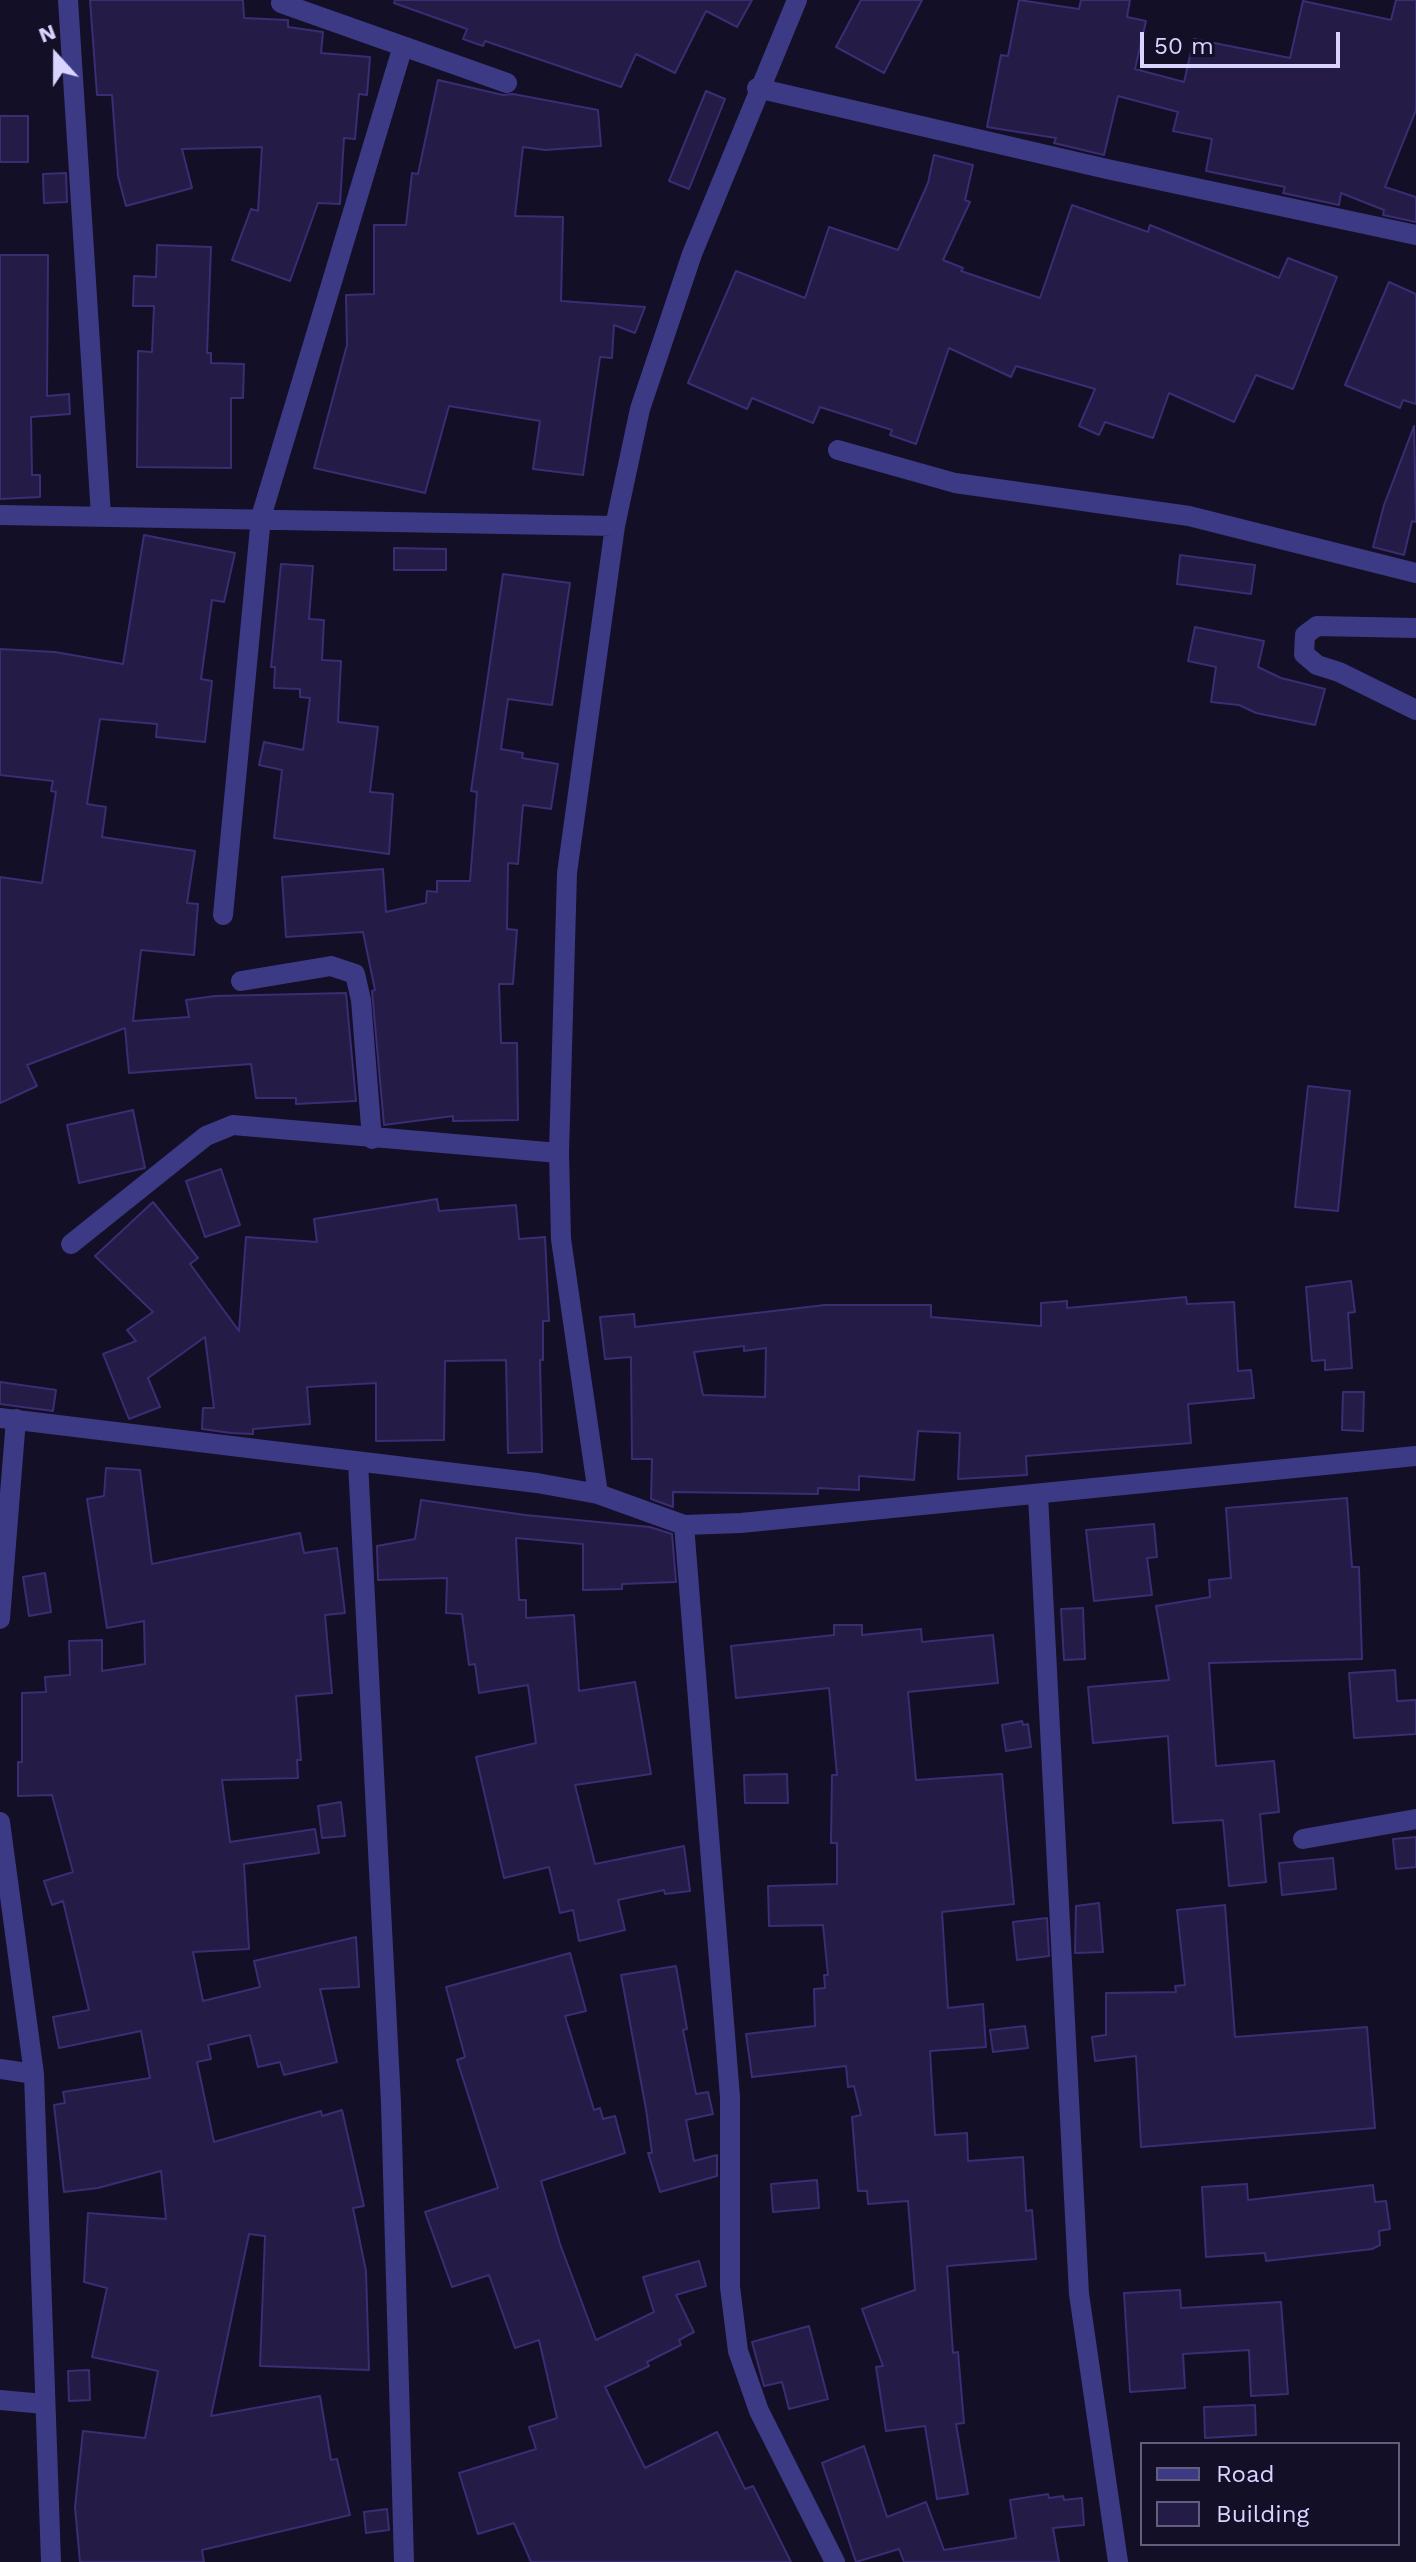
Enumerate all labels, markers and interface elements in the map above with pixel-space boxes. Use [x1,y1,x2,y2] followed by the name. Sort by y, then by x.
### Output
[16,16,96,96] north arrow
[1144,16,1344,66] scale bar
[35,19,59,48] text: N
[1154,32,1214,60] text: 50 m
[1140,2442,1400,2546] legend
[1216,2460,1275,2488] text: Road
[1216,2500,1309,2528] text: Building

